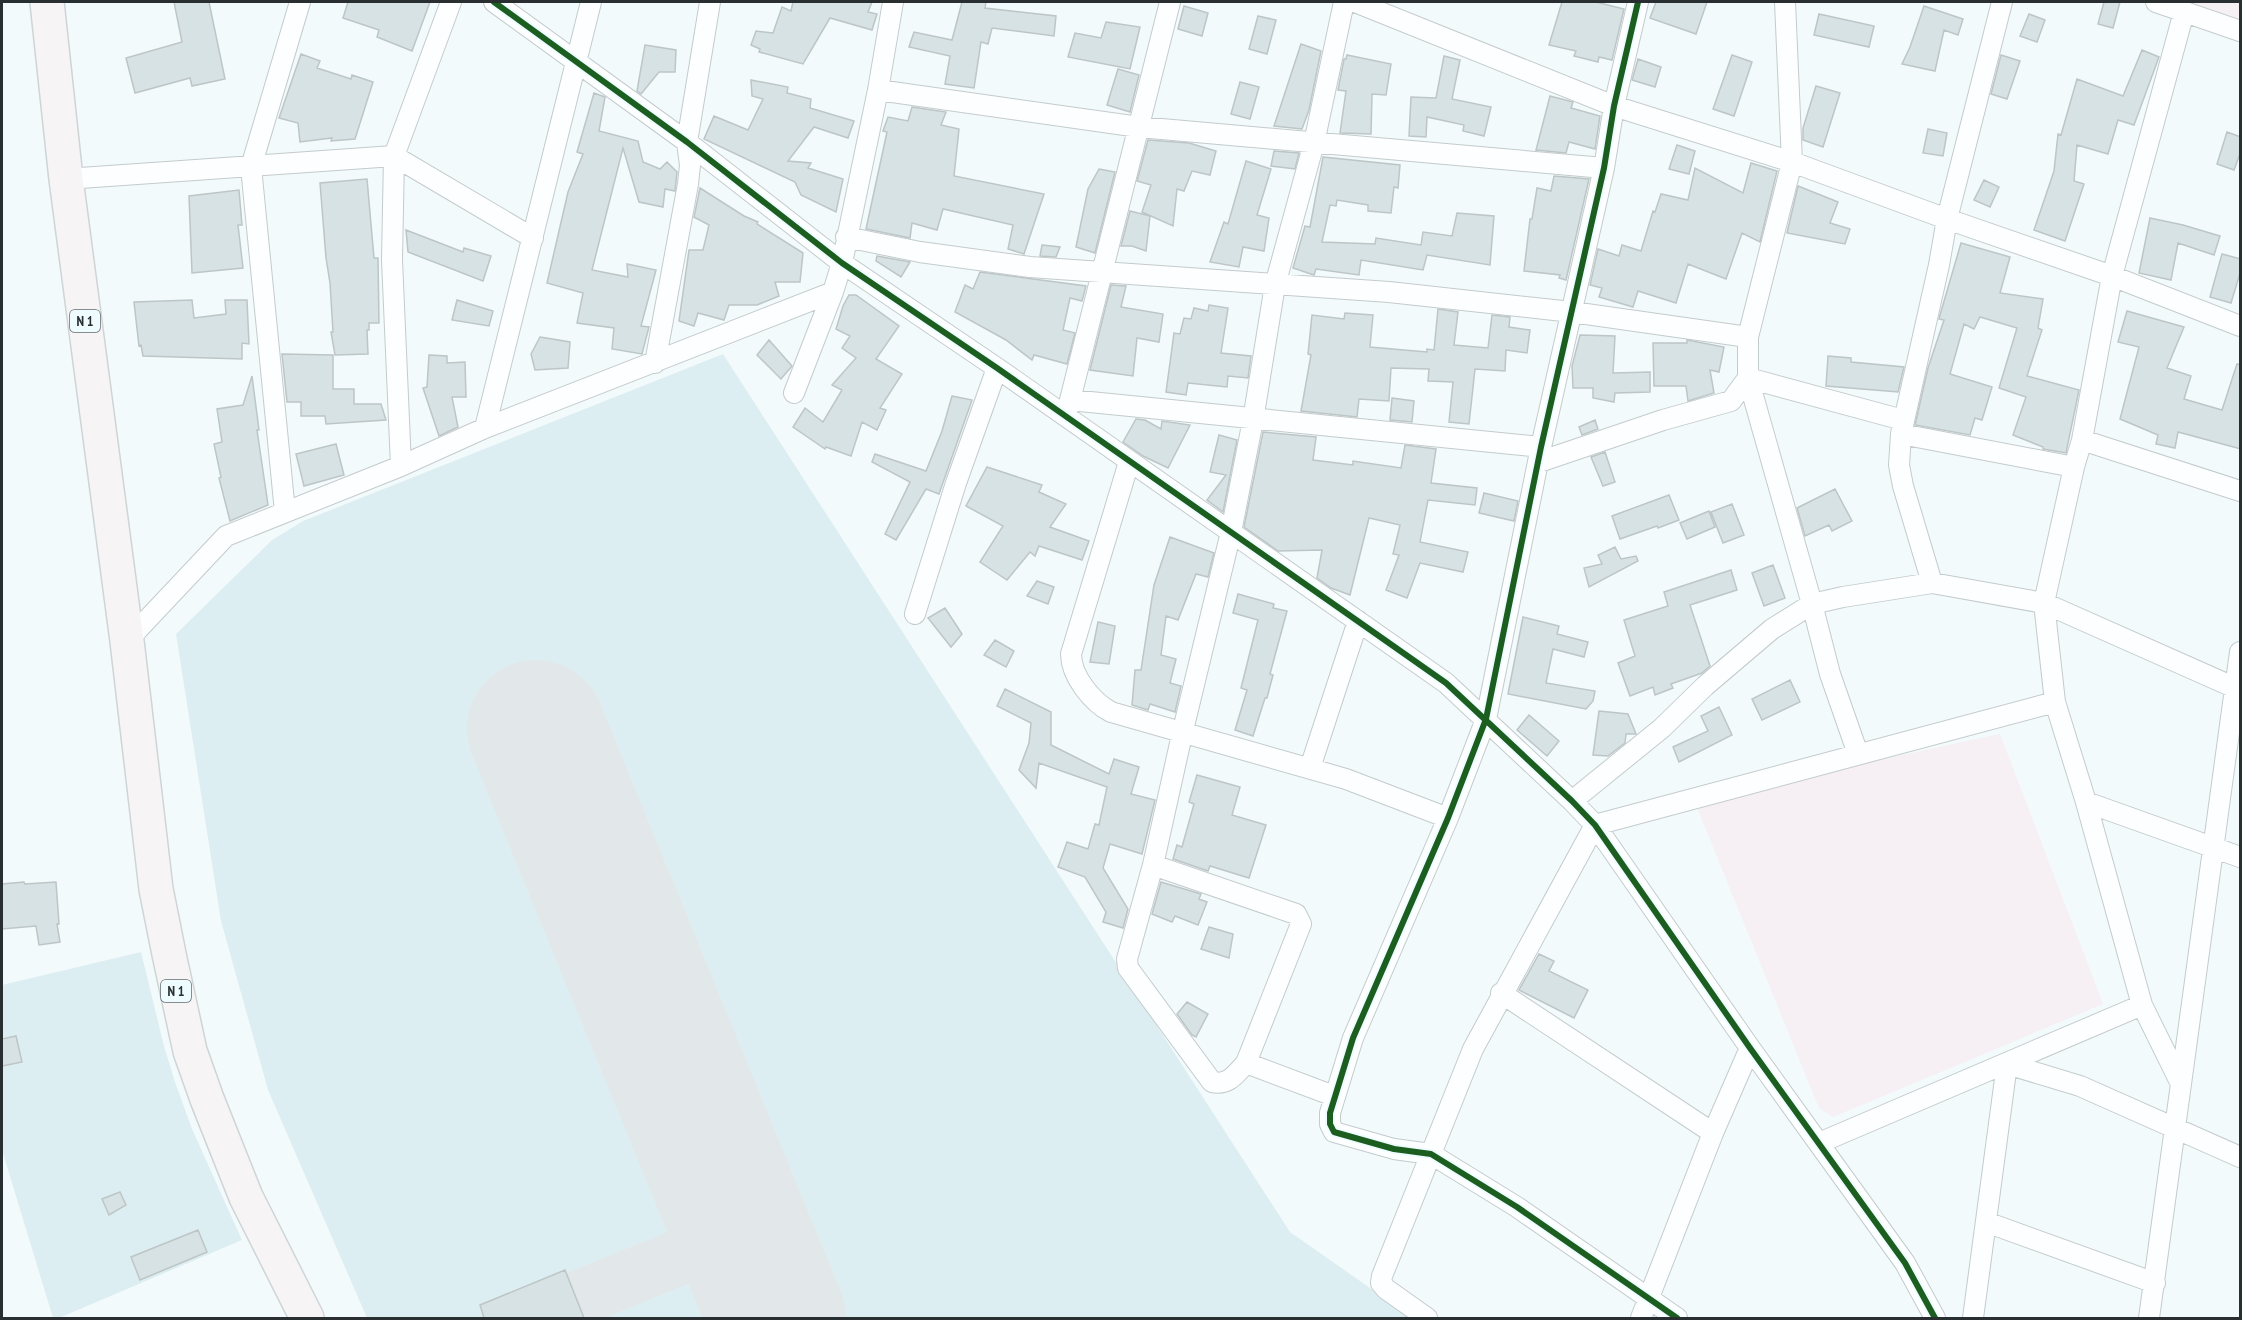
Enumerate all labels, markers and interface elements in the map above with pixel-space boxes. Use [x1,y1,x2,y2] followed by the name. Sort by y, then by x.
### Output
[70,310,100,332] road number: N 1
[161,980,191,1002] road number: N 1

